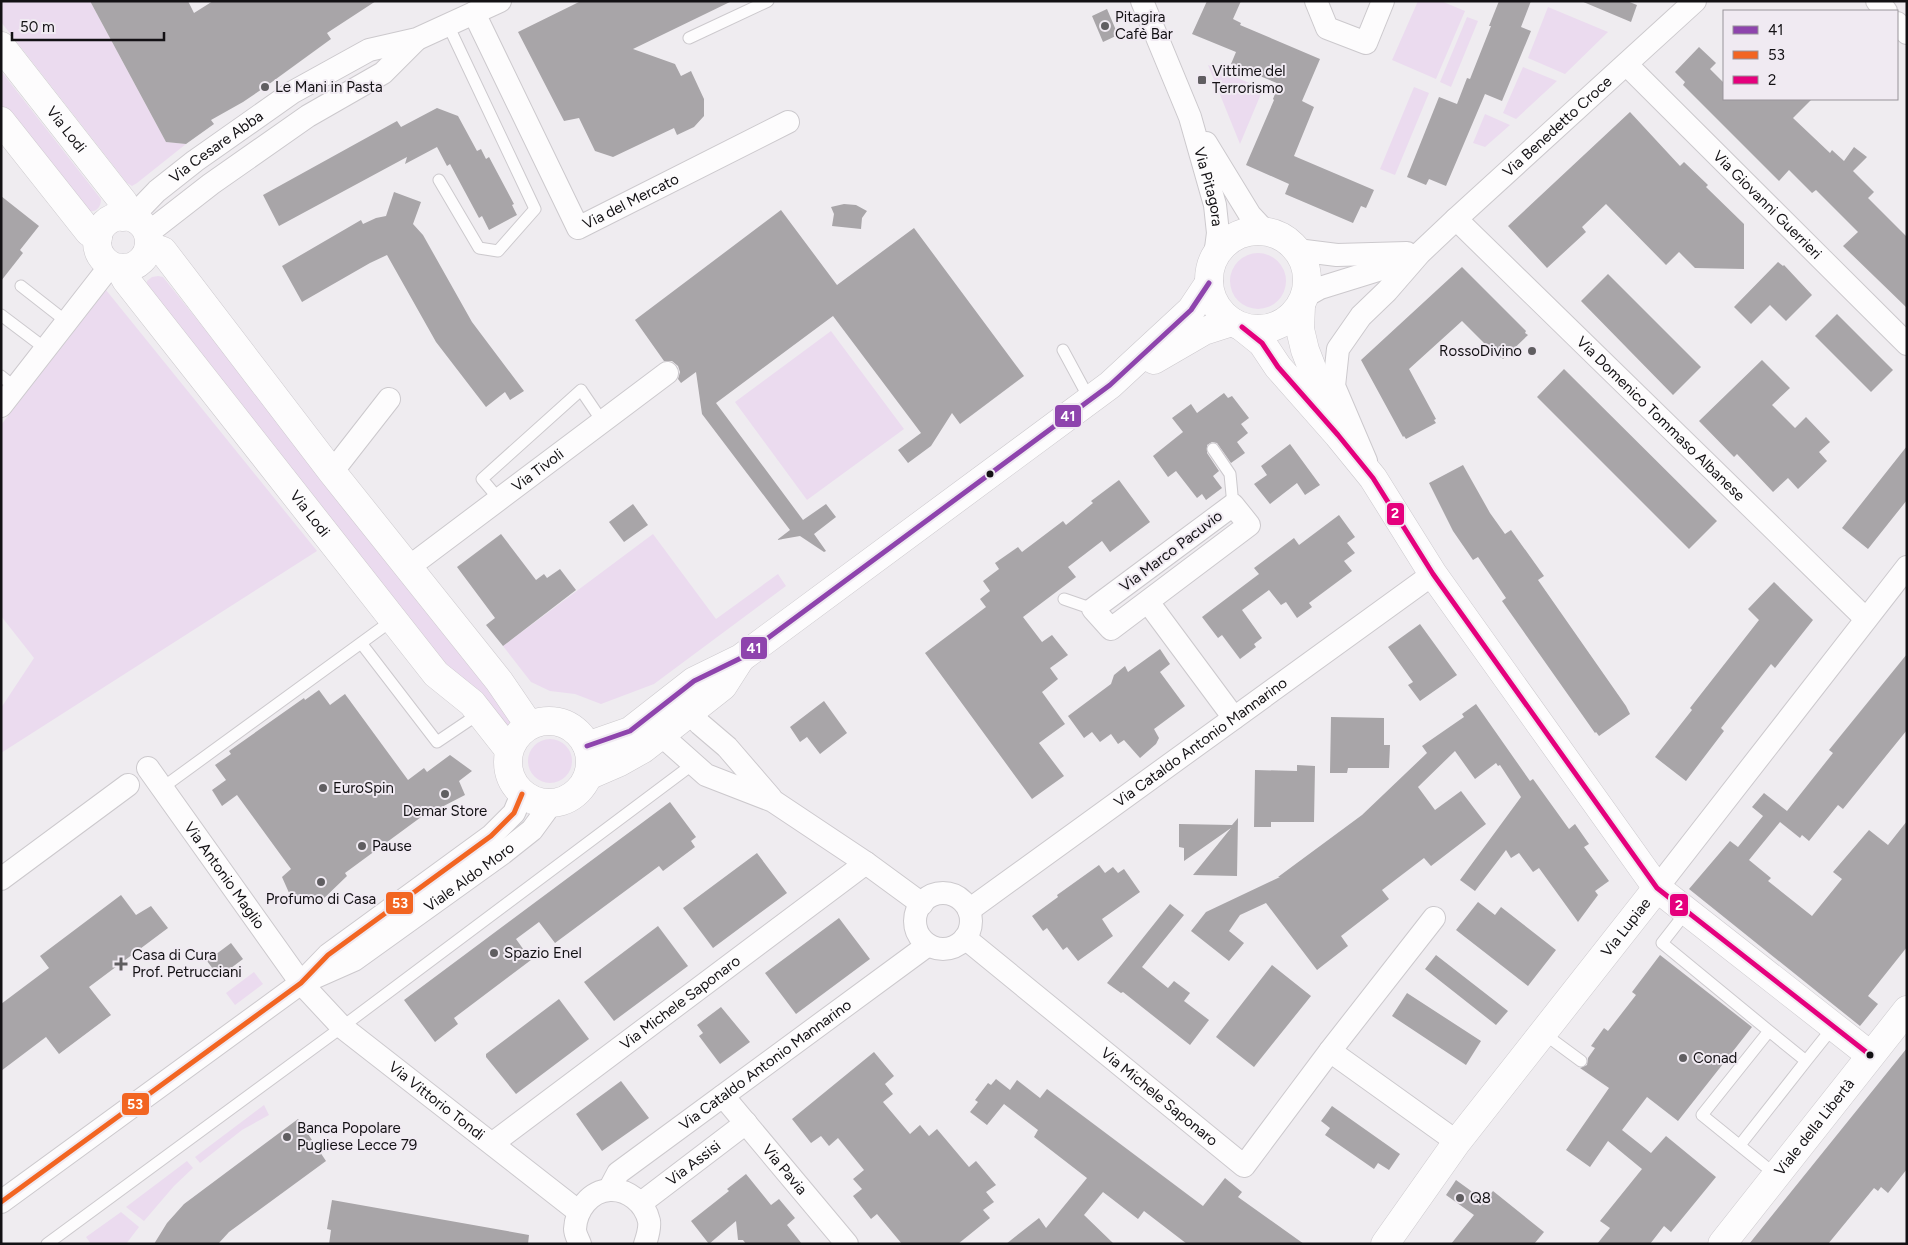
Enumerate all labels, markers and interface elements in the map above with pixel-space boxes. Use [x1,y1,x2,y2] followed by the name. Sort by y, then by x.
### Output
[1115,8,1173,43] place label: Pitagira Cafè Bar
[12,10,165,42] scale bar
[1723,10,1898,100] legend
[20,18,55,36] text: 50 m
[1099,20,1111,32] marker: Pitagira Cafè Bar
[1768,21,1784,39] text: 41
[1768,46,1785,64] text: 53
[1212,62,1286,97] place label: Vittime del Terrorismo
[1768,71,1776,89] text: 2
[1499,72,1615,181] street label: Via Benedetto Croce
[1196,74,1208,86] marker: Vittime del Terrorismo
[275,78,383,96] place label: Le Mani in Pasta
[259,81,271,93] marker: Le Mani in Pasta
[43,103,90,156] street label: Via Lodi
[166,107,267,187] street label: Via Cesare Abba
[1190,145,1226,227] street label: Via Pitagora
[1709,147,1825,263] street label: Via Giovanni Guerrieri
[580,169,682,233] street label: Via del Mercato
[1573,333,1749,505] street label: Via Domenico Tommaso Albanese
[1439,342,1522,360] place label: RossoDivino
[1526,345,1538,357] marker: RossoDivino
[1054,404,1082,428] line badge: 41
[1061,408,1075,425] text: 41
[508,445,567,496] street label: Via Tivoli
[985,469,995,479] unlabelled marker
[286,487,334,541] street label: Via Lodi
[1386,502,1405,526] line badge: 2
[1391,505,1399,522] text: 2
[1116,506,1226,595] street label: Via Marco Pacuvio
[740,636,768,660] line badge: 41
[747,640,761,657] text: 41
[1111,673,1291,811] street label: Via Cataldo Antonio Mannarino
[333,779,394,797] place label: EuroSpin
[317,782,329,794] marker: EuroSpin
[439,788,451,800] marker: Demar Store
[403,802,487,820] place label: Demar Store
[180,819,269,933] street label: Via Antonio Maglio
[372,837,412,855] place label: Pause
[421,838,518,916] street label: Viale Aldo Moro
[356,840,368,852] marker: Pause
[315,876,327,888] marker: Profumo di Casa
[266,890,376,908] place label: Profumo di Casa
[385,891,414,915] line badge: 53
[1669,893,1689,917] line badge: 2
[1597,894,1655,960] street label: Via Lupiae
[392,895,408,912] text: 53
[1675,897,1683,914] text: 2
[504,944,582,962] place label: Spazio Enel
[132,946,242,981] place label: Casa di Cura Prof. Petrucciani
[488,947,500,959] marker: Spazio Enel
[616,951,744,1053] street label: Via Michele Saponaro
[114,957,128,971] marker: Casa di Cura Prof. Petrucciani
[676,995,855,1134] street label: Via Cataldo Antonio Mannarino
[1097,1044,1222,1150] street label: Via Michele Saponaro
[1693,1049,1737,1067] place label: Conad
[1865,1050,1875,1060] unlabelled marker
[1677,1052,1689,1064] marker: Conad
[385,1058,488,1144] street label: Via Vittorio Tondi
[1771,1075,1858,1179] street label: Viale della Libertà
[121,1092,150,1116] line badge: 53
[127,1096,143,1113] text: 53
[297,1119,417,1154] place label: Banca Popolare Pugliese Lecce 79
[281,1131,293,1143] marker: Banca Popolare Pugliese Lecce 79
[663,1137,724,1189] street label: Via Assisi
[758,1141,811,1198] street label: Via Pavia
[1470,1189,1491,1207] place label: Q8
[1454,1192,1466,1204] marker: Q8

